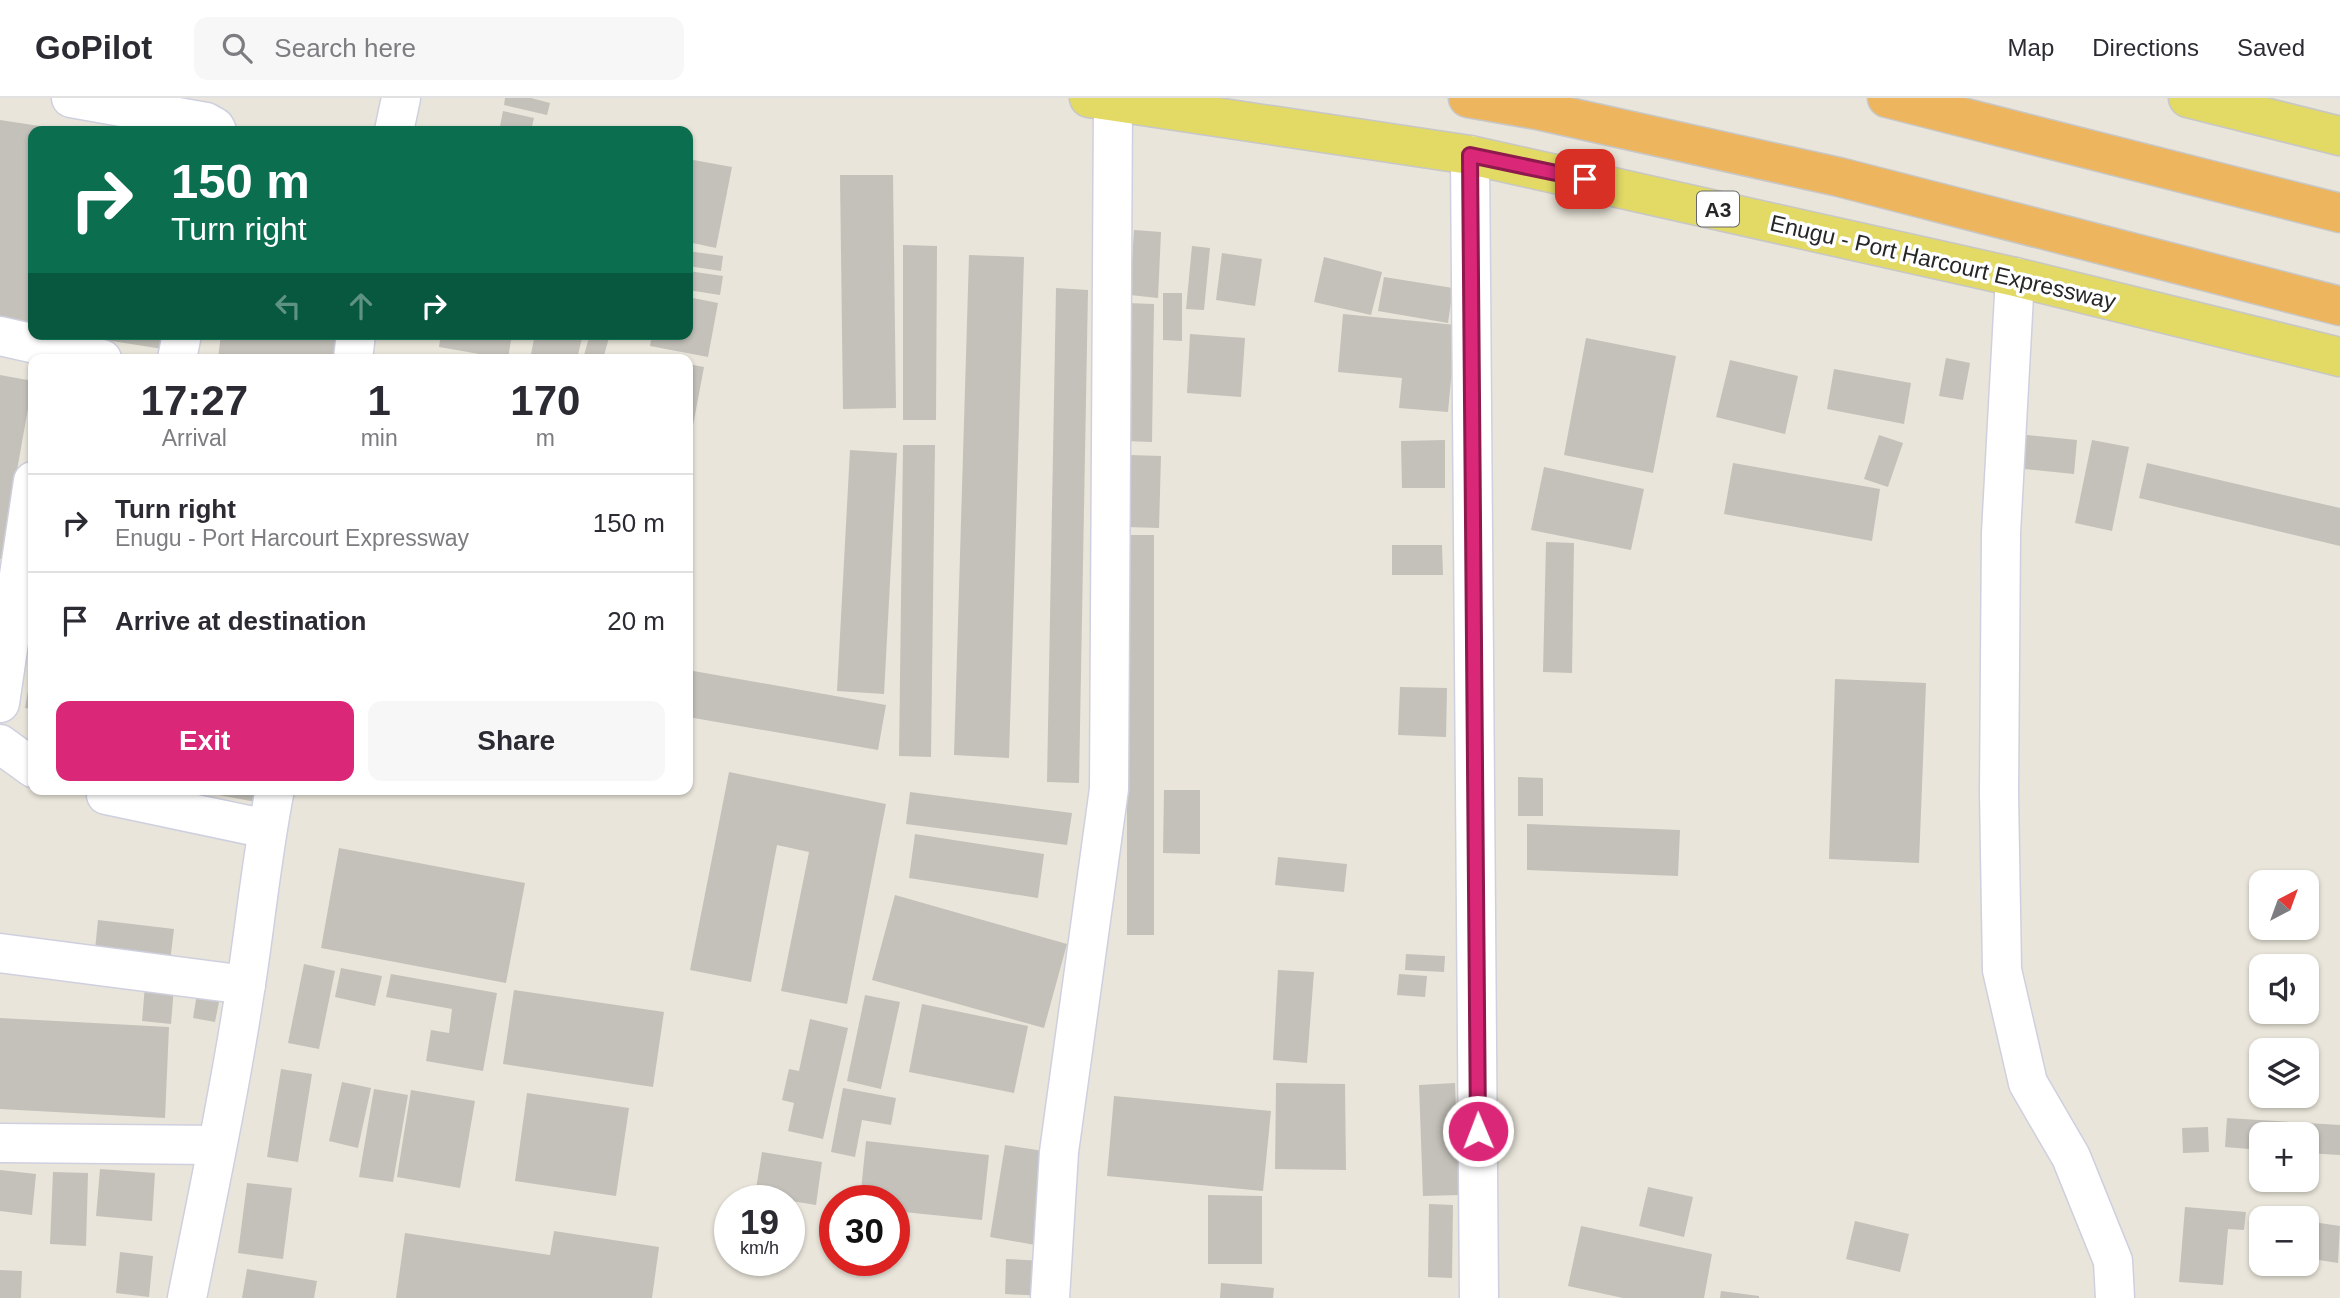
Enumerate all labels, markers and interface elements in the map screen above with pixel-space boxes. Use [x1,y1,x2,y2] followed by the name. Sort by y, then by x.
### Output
[194,17,684,80] search box
[35,29,152,66] text: GoPilot
[218,29,256,67] icon: search
[274,33,416,63] text: Search here
[2008,34,2054,61] text: Map
[2092,34,2199,61] text: Directions
[2237,34,2305,61] text: Saved
[1555,149,1615,209] pin
[56,154,147,245] icon: right
[171,154,310,208] text: 150 m
[1566,160,1604,198] icon: arrive
[1697,192,1739,226] road number: A3
[1768,210,2119,315] street label: Enugu - Port Harcourt Expressway
[171,211,307,247] text: Turn right
[269,287,307,325] icon: left
[342,287,380,325] icon: ahead
[415,287,453,325] icon: right
[141,377,248,424] text: 17:27
[367,377,391,424] text: 1
[510,377,580,424] text: 170
[162,425,227,451] text: Arrival
[361,425,398,451] text: min
[536,425,555,451] text: m
[115,494,236,524] text: Turn right
[56,504,94,542] icon: right
[593,508,665,538] text: 150 m
[115,525,469,551] text: Enugu - Port Harcourt Expressway
[56,602,94,640] icon: arrive
[115,606,366,636] text: Arrive at destination
[607,606,665,636] text: 20 m
[56,701,354,781] button: Exit
[368,701,665,781] button: Share
[2249,870,2319,940] north arrow
[2249,870,2319,1276] map controls
[2249,954,2319,1024] button: sound
[2249,1038,2319,1108] button: layers
[1441,1094,1515,1168] position arrow
[2249,1122,2319,1192] button: +
[819,1185,910,1276] speed limit sign: 30
[740,1202,779,1241] text: 19
[2249,1206,2319,1276] button: −
[740,1238,779,1258] text: km/h

